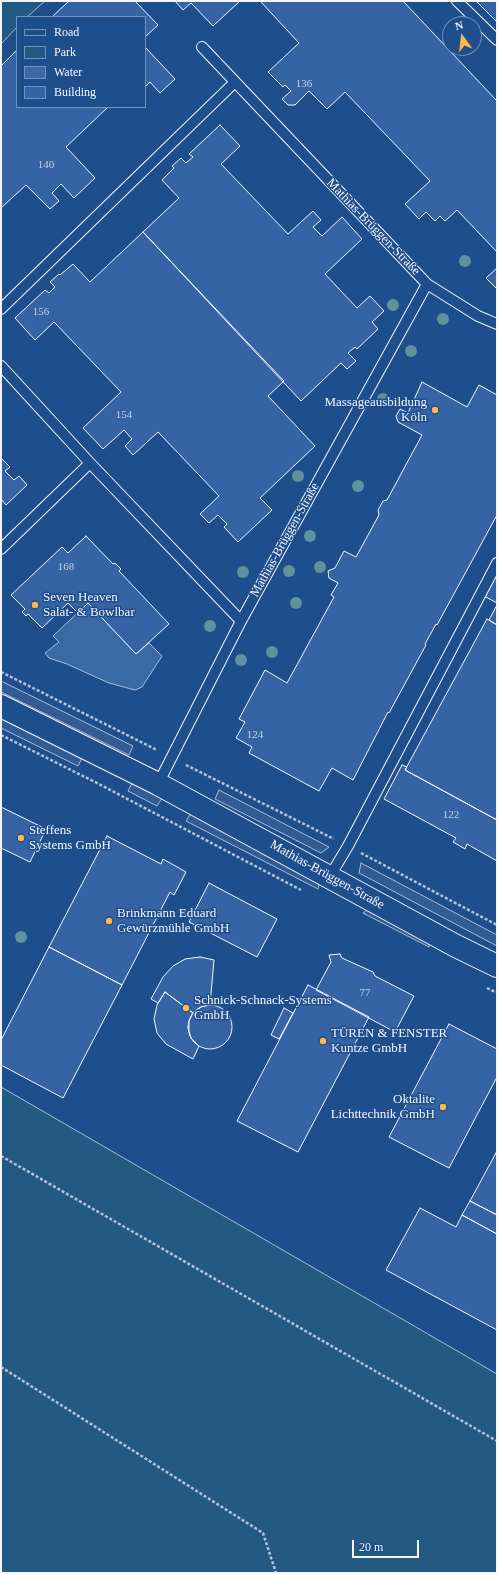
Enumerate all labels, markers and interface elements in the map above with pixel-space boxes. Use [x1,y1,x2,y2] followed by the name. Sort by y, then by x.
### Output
[16,16,146,108] legend
[442,16,482,56] north arrow
[454,19,465,32] text: N
[54,25,79,39] text: Road
[54,45,76,59] text: Park
[54,65,82,79] text: Water
[296,77,312,91] house number: 136
[54,85,96,99] text: Building
[38,158,54,172] house number: 140
[323,175,423,279] street label: Mathias-Brüggen-Straße
[33,305,49,319] house number: 156
[324,395,427,426] place label: Massageausbildung Köln
[430,405,440,415] marker: Massageausbildung Köln
[116,408,132,422] house number: 154
[247,480,323,600] street label: Mathias-Brüggen-Straße
[58,560,74,574] house number: 168
[43,590,135,621] place label: Seven Heaven Salat- & Bowlbar
[30,600,40,610] marker: Seven Heaven Salat- & Bowlbar
[247,728,263,742] house number: 124
[443,808,459,822] house number: 122
[29,823,111,854] place label: Steffens Systems GmbH
[16,833,26,843] marker: Steffens Systems GmbH
[267,837,387,913] street label: Mathias-Brüggen-Straße
[117,906,229,937] place label: Brinkmann Eduard Gewürzmühle GmbH
[104,916,114,926] marker: Brinkmann Eduard Gewürzmühle GmbH
[360,986,370,1000] house number: 77
[194,993,332,1024] place label: Schnick-Schnack-Systems GmbH
[181,1003,191,1013] marker: Schnick-Schnack-Systems GmbH
[331,1026,447,1057] place label: TÜREN & FENSTER Kuntze GmbH
[318,1036,328,1046] marker: TÜREN & FENSTER Kuntze GmbH
[331,1092,435,1123] place label: Oktalite Lichttechnik GmbH
[438,1102,448,1112] marker: Oktalite Lichttechnik GmbH
[354,1532,421,1558] scale bar
[359,1540,383,1554] text: 20 m

